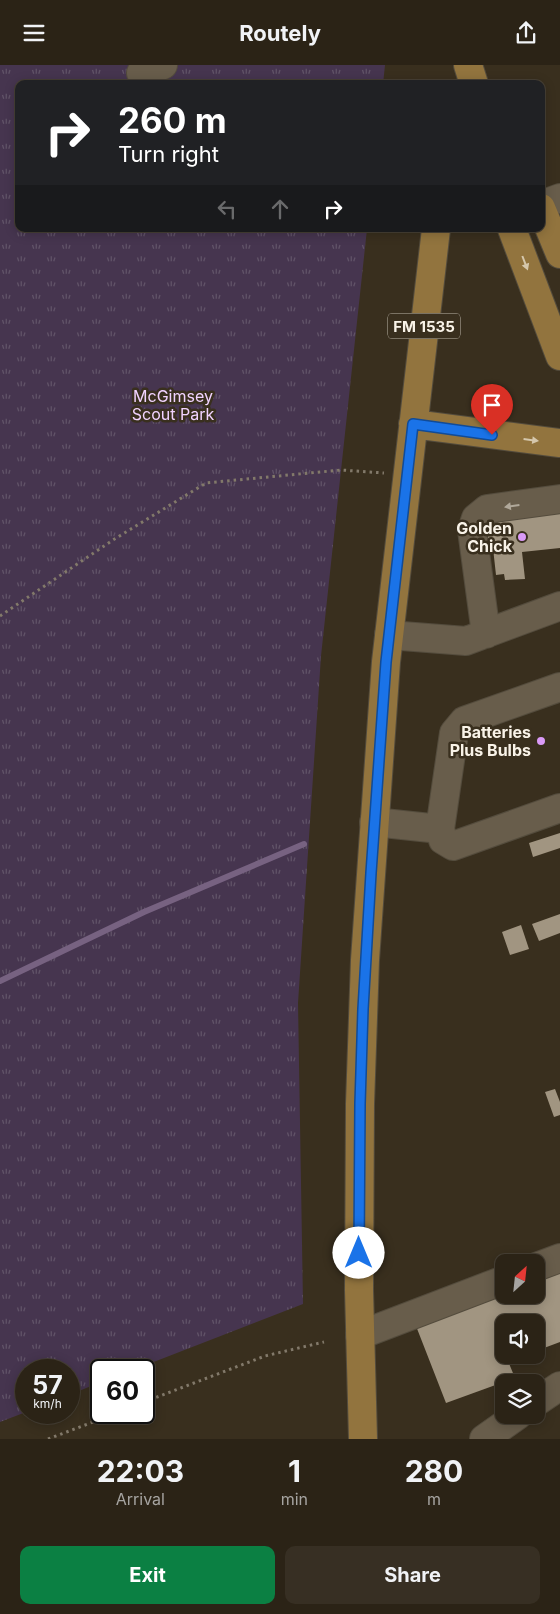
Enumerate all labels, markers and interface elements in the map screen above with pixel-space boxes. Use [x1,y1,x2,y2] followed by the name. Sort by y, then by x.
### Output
[20,19,48,47] icon: menu
[512,19,540,47] icon: share
[239,20,321,46] text: Routely
[118,99,227,141] text: 260 m
[35,100,100,165] icon: right
[118,141,219,167] text: Turn right
[213,195,241,223] icon: left
[266,195,294,223] icon: ahead
[319,195,347,223] icon: right
[521,256,529,271] one-way arrow
[388,313,460,339] road number: FM 1535
[471,384,513,435] pin
[132,386,214,424] park label: McGimsey Scout Park
[478,391,506,419] icon: arrive
[523,436,539,444] one-way arrow
[503,502,519,510] one-way arrow
[456,518,513,556] place label: Golden Chick
[516,531,528,543] marker: Golden Chick
[450,722,531,760] place label: Batteries Plus Bulbs
[535,735,547,747] marker: Batteries Plus Bulbs
[332,1226,384,1278] position arrow
[495,1254,545,1304] north arrow
[495,1254,545,1424] map controls
[495,1314,545,1364] button: sound
[90,1359,155,1424] speed limit sign: 60
[32,1370,63,1400] text: 57
[495,1374,545,1424] button: layers
[33,1396,62,1411] text: km/h
[97,1453,184,1489] text: 22:03
[288,1453,301,1489] text: 1
[405,1453,463,1489] text: 280
[116,1489,165,1509] text: Arrival
[281,1489,308,1509] text: min
[427,1489,441,1509] text: m
[20,1546,275,1604] button: Exit
[285,1546,540,1604] button: Share

